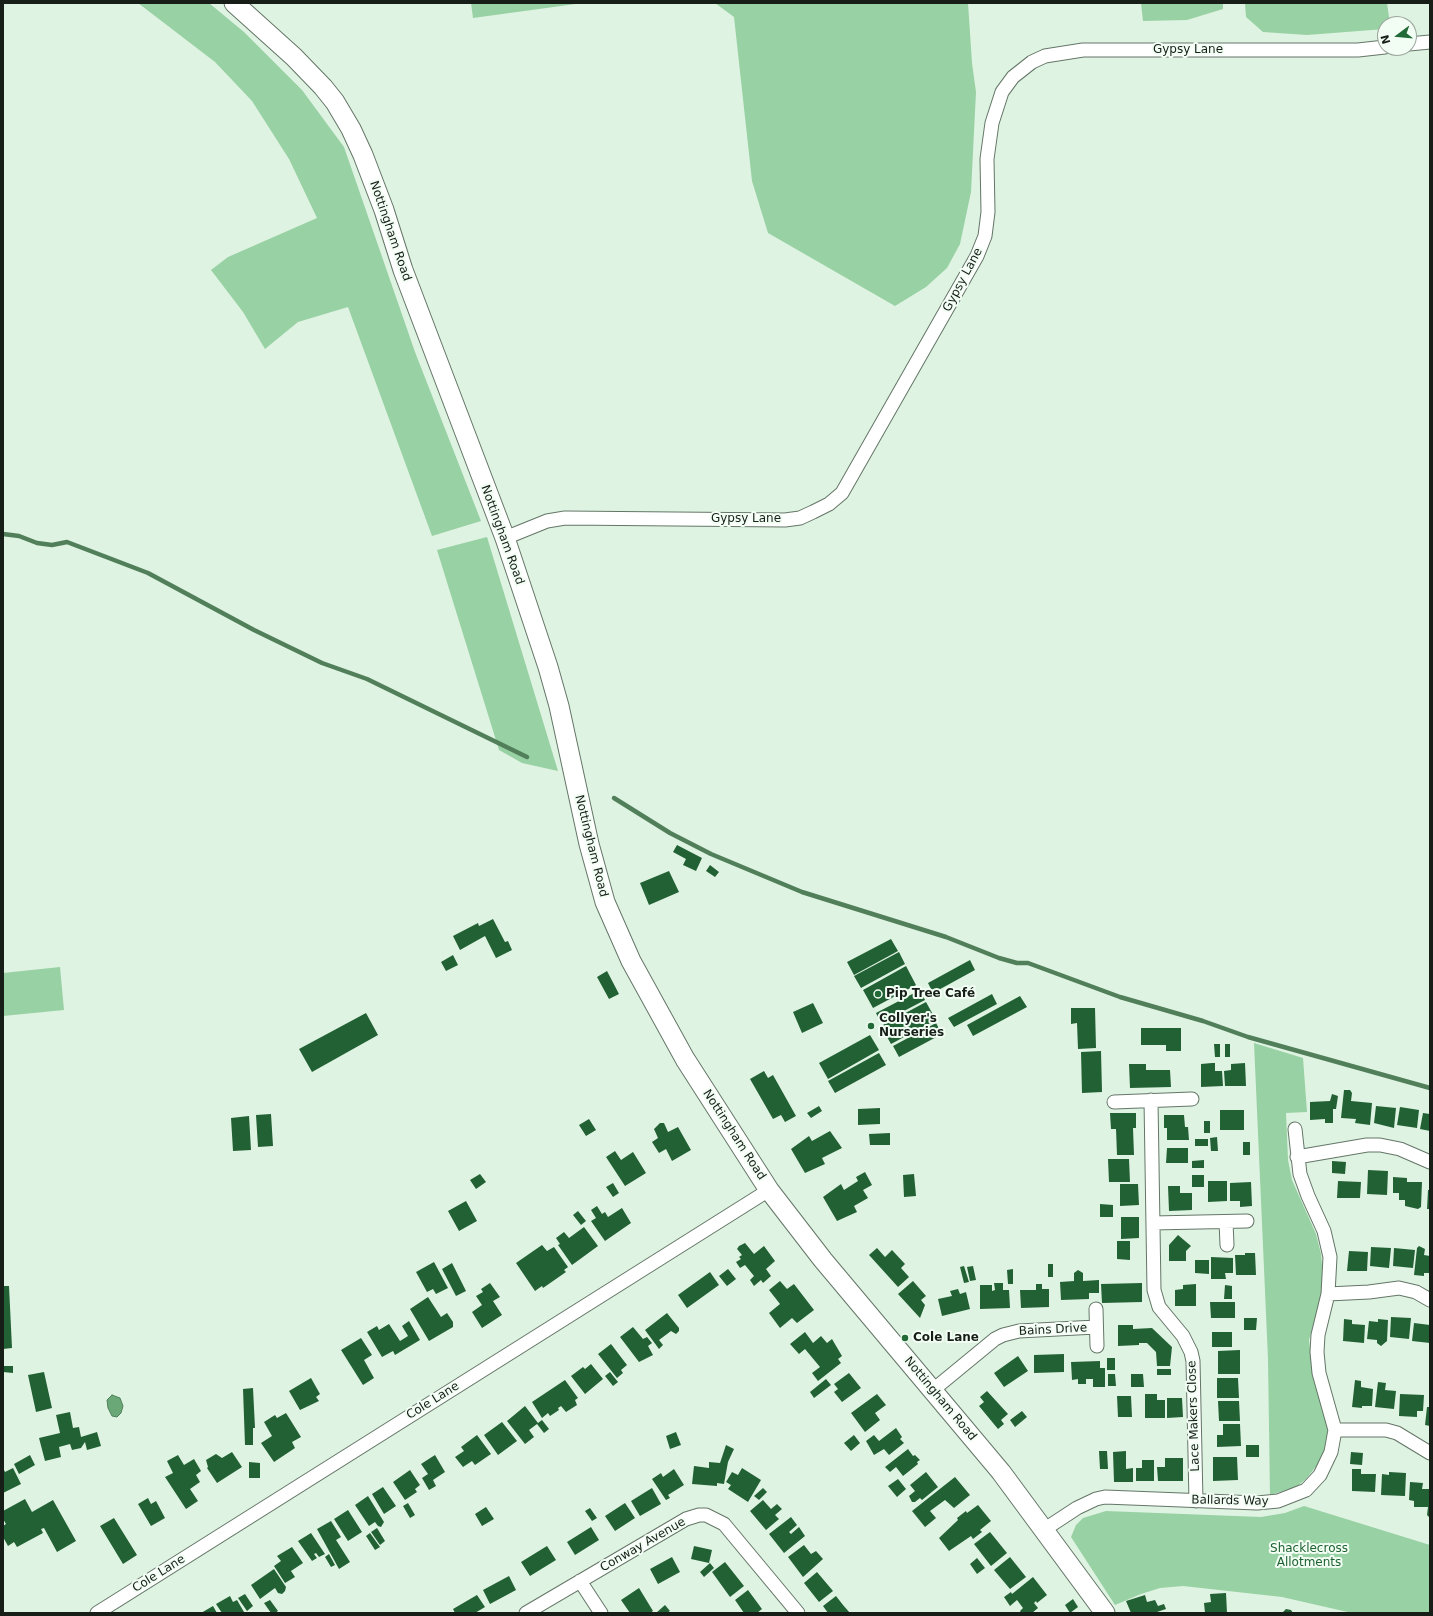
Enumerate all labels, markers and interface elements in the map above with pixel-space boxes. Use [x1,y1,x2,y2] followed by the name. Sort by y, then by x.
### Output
[1377,16,1417,56] north arrow
[1378,33,1393,45] text: N
[1153,43,1223,57] street label: Gypsy Lane
[366,179,414,283] street label: Nottingham Road
[940,246,986,314] street label: Gypsy Lane
[477,483,527,587] street label: Nottingham Road
[711,512,781,526] street label: Gypsy Lane
[571,793,611,899] street label: Nottingham Road
[886,987,975,1001] place label: Pip Tree Café
[873,989,883,999] marker: Pip Tree Café
[879,1012,944,1040] place label: Collyer's Nurseries
[866,1021,876,1031] marker: Collyer's Nurseries
[699,1087,769,1183] street label: Nottingham Road
[1018,1321,1088,1339] street label: Bains Drive
[913,1331,979,1345] place label: Cole Lane
[900,1333,910,1343] marker: Cole Lane
[901,1354,979,1444] street label: Nottingham Road
[1185,1360,1203,1472] street label: Lace Makers Close
[404,1379,462,1423] street label: Cole Lane
[1191,1493,1269,1509] street label: Ballards Way
[598,1515,688,1575] street label: Conway Avenue
[1270,1542,1348,1570] park label: Shacklecross Allotments
[130,1552,188,1596] street label: Cole Lane

